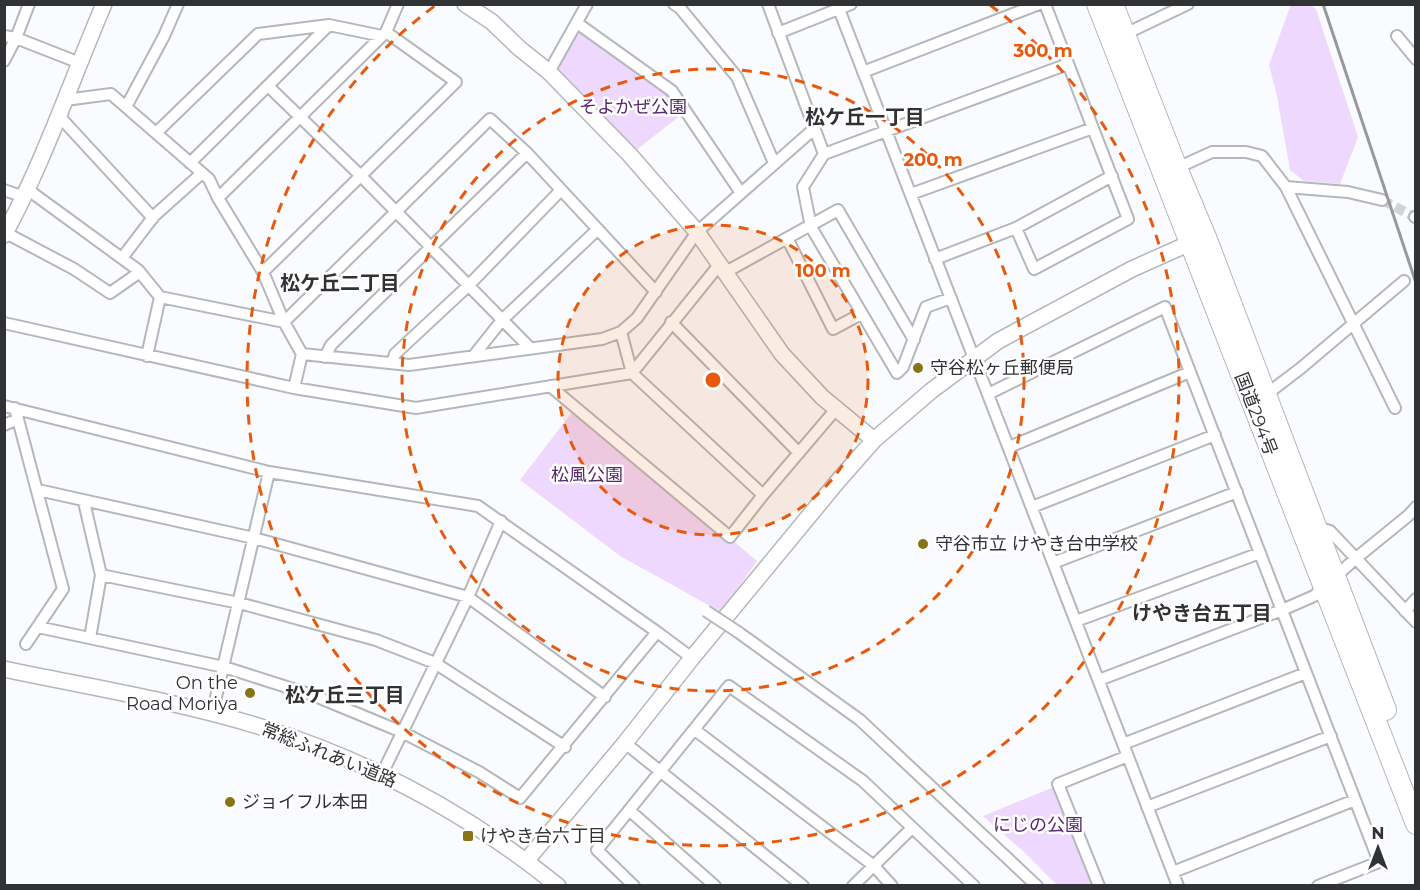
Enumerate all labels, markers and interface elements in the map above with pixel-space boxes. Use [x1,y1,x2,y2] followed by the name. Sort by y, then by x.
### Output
[1012,40,1073,62] text: 300 m
[579,96,687,118] park label: そよかぜ公園
[805,105,925,129] district label: 松ケ丘一丁目
[903,149,963,171] text: 200 m
[795,260,851,282] text: 100 m
[280,271,400,295] district label: 松ケ丘二丁目
[930,357,1074,379] place label: 守谷松ヶ丘郵便局
[911,361,925,375] marker: 守谷松ヶ丘郵便局
[1230,369,1282,459] street label: 国道294号
[703,370,723,390] centre of rings
[551,464,623,486] park label: 松風公園
[935,533,1138,555] place label: 守谷市立 けやき台中学校
[916,537,930,551] marker: 守谷市立 けやき台中学校
[1132,601,1272,625] district label: けやき台五丁目
[126,672,238,715] place label: On the Road Moriya
[285,683,405,707] district label: 松ケ丘三丁目
[243,686,257,700] marker: On the Road Moriya
[258,718,400,792] street label: 常総ふれあい道路
[242,791,368,813] place label: ジョイフル本田
[223,795,237,809] marker: ジョイフル本田
[993,814,1083,836] park label: にじの公園
[1348,818,1408,878] north arrow
[1372,824,1384,843] text: N
[480,825,606,847] place label: けやき台六丁目
[461,829,475,843] marker: けやき台六丁目

